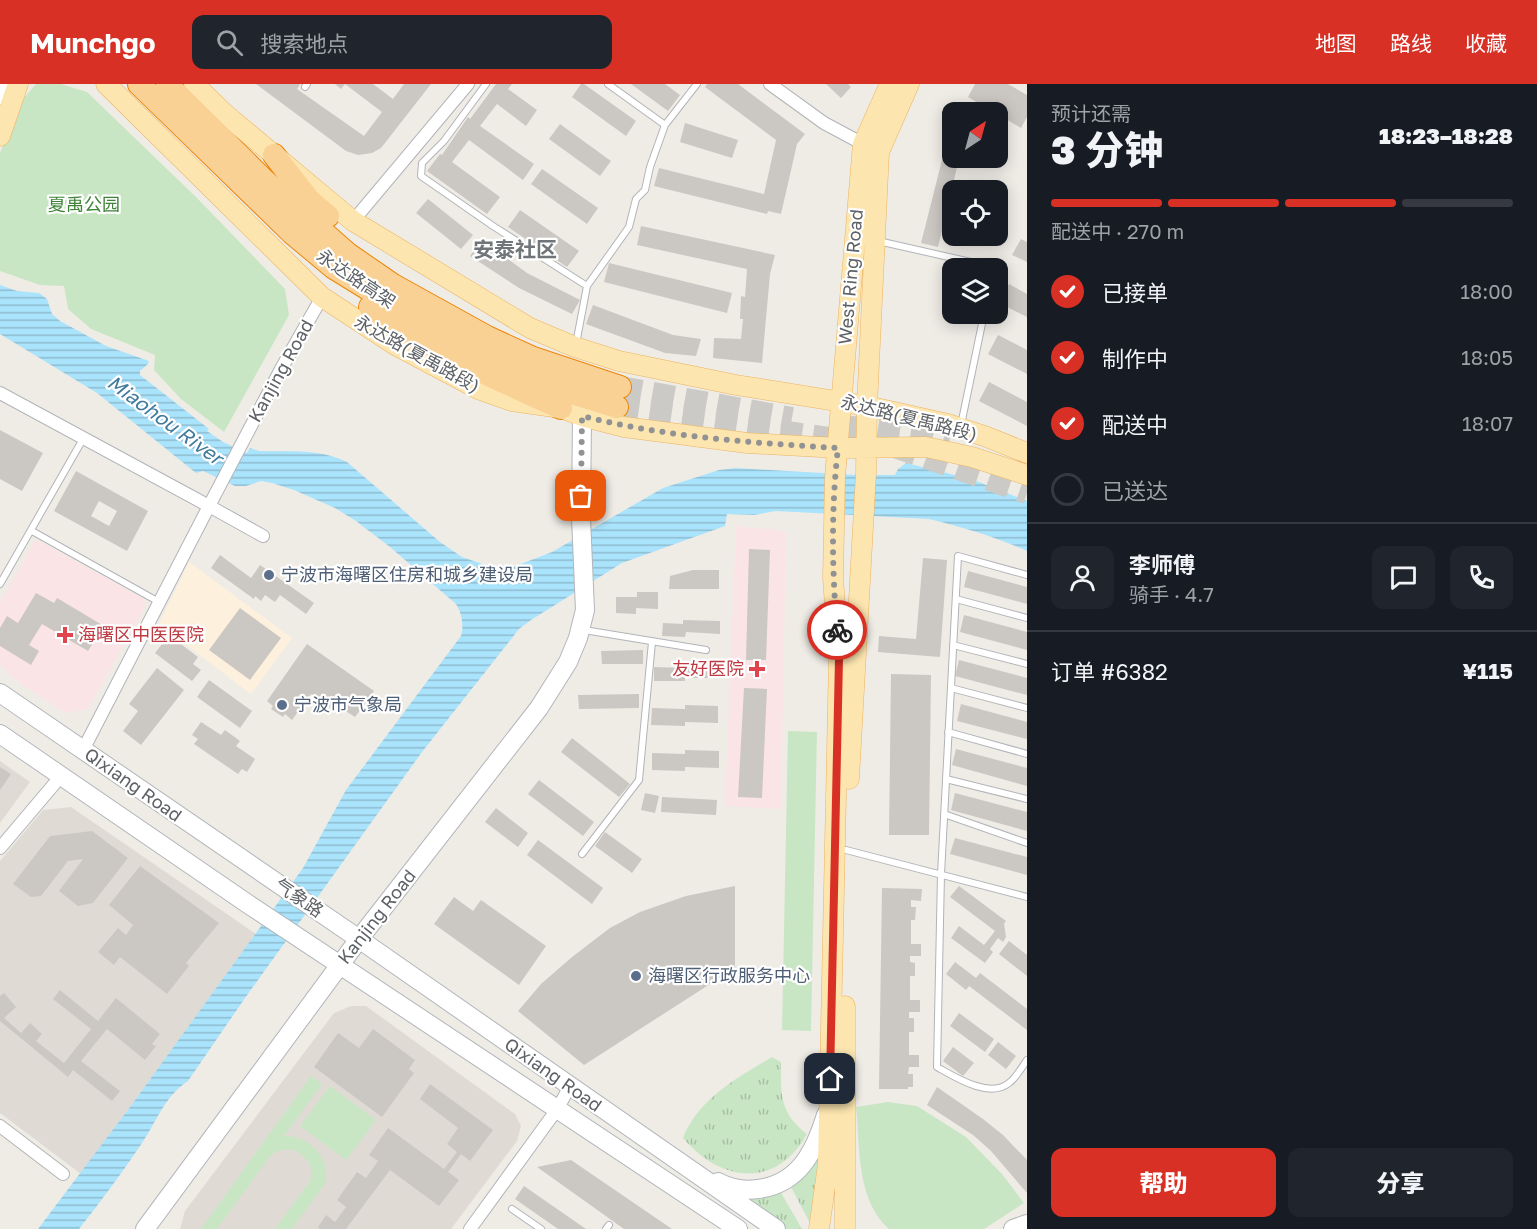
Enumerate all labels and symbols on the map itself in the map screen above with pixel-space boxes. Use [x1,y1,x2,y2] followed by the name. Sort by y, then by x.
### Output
[942,102,1008,168] north arrow
[48,193,120,215] park label: 夏禹公园
[833,208,867,346] street label: West Ring Road
[473,236,557,262] district label: 安泰社区
[313,244,400,312] street label: 永达路高架
[351,310,484,397] street label: 永达路(夏禹路段)
[243,315,317,426] street label: Kanjing Road
[103,369,230,471] water label: Miaohou River
[839,389,980,445] street label: 永达路(夏禹路段)
[555,470,606,521] pin
[281,563,533,585] place label: 宁波市海曙区住房和城乡建设局
[262,568,276,582] marker: 宁波市海曙区住房和城乡建设局
[807,600,867,660] courier
[78,623,204,645] place label: 海曙区中医医院
[56,626,74,644] marker: 海曙区中医医院
[672,657,744,679] place label: 友好医院
[748,660,766,678] marker: 友好医院
[294,693,402,715] place label: 宁波市气象局
[275,698,289,712] marker: 宁波市气象局
[81,743,186,826] street label: Qixiang Road
[332,865,420,968] street label: Kanjing Road
[271,873,328,921] street label: 气象路
[648,964,810,986] place label: 海曙区行政服务中心
[629,969,643,983] marker: 海曙区行政服务中心
[501,1033,606,1116] street label: Qixiang Road
[804,1053,855,1104] pin

